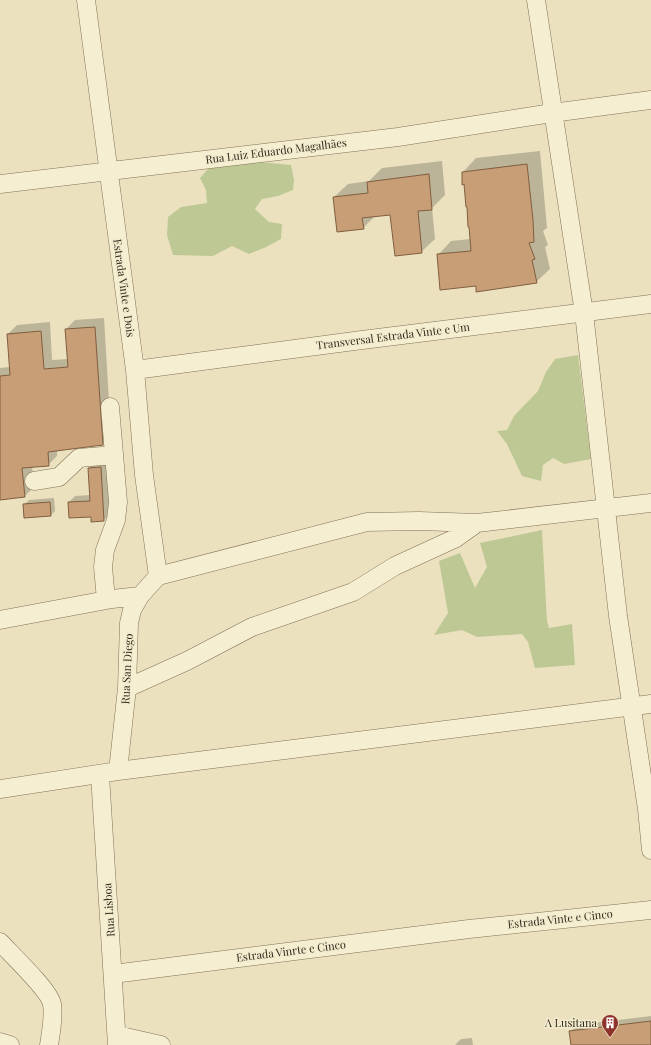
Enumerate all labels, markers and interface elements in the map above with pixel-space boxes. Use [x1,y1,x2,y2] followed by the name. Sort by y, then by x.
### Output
[204,134,348,167] street label: Rua Luiz Eduardo Magalhães
[110,238,139,338] street label: Estrada Vinte e Dois
[315,319,471,352] street label: Transversal Estrada Vinte e Um
[117,633,136,705] street label: Rua San Diego
[99,882,118,937] street label: Rua Lisboa
[507,906,613,931] street label: Estrada Vinte e Cinco
[235,936,347,965] street label: Estrada Vinrte e Cinco
[600,1013,620,1038] building icon: A Lusitana
[544,1015,598,1030] place label: A Lusitana

